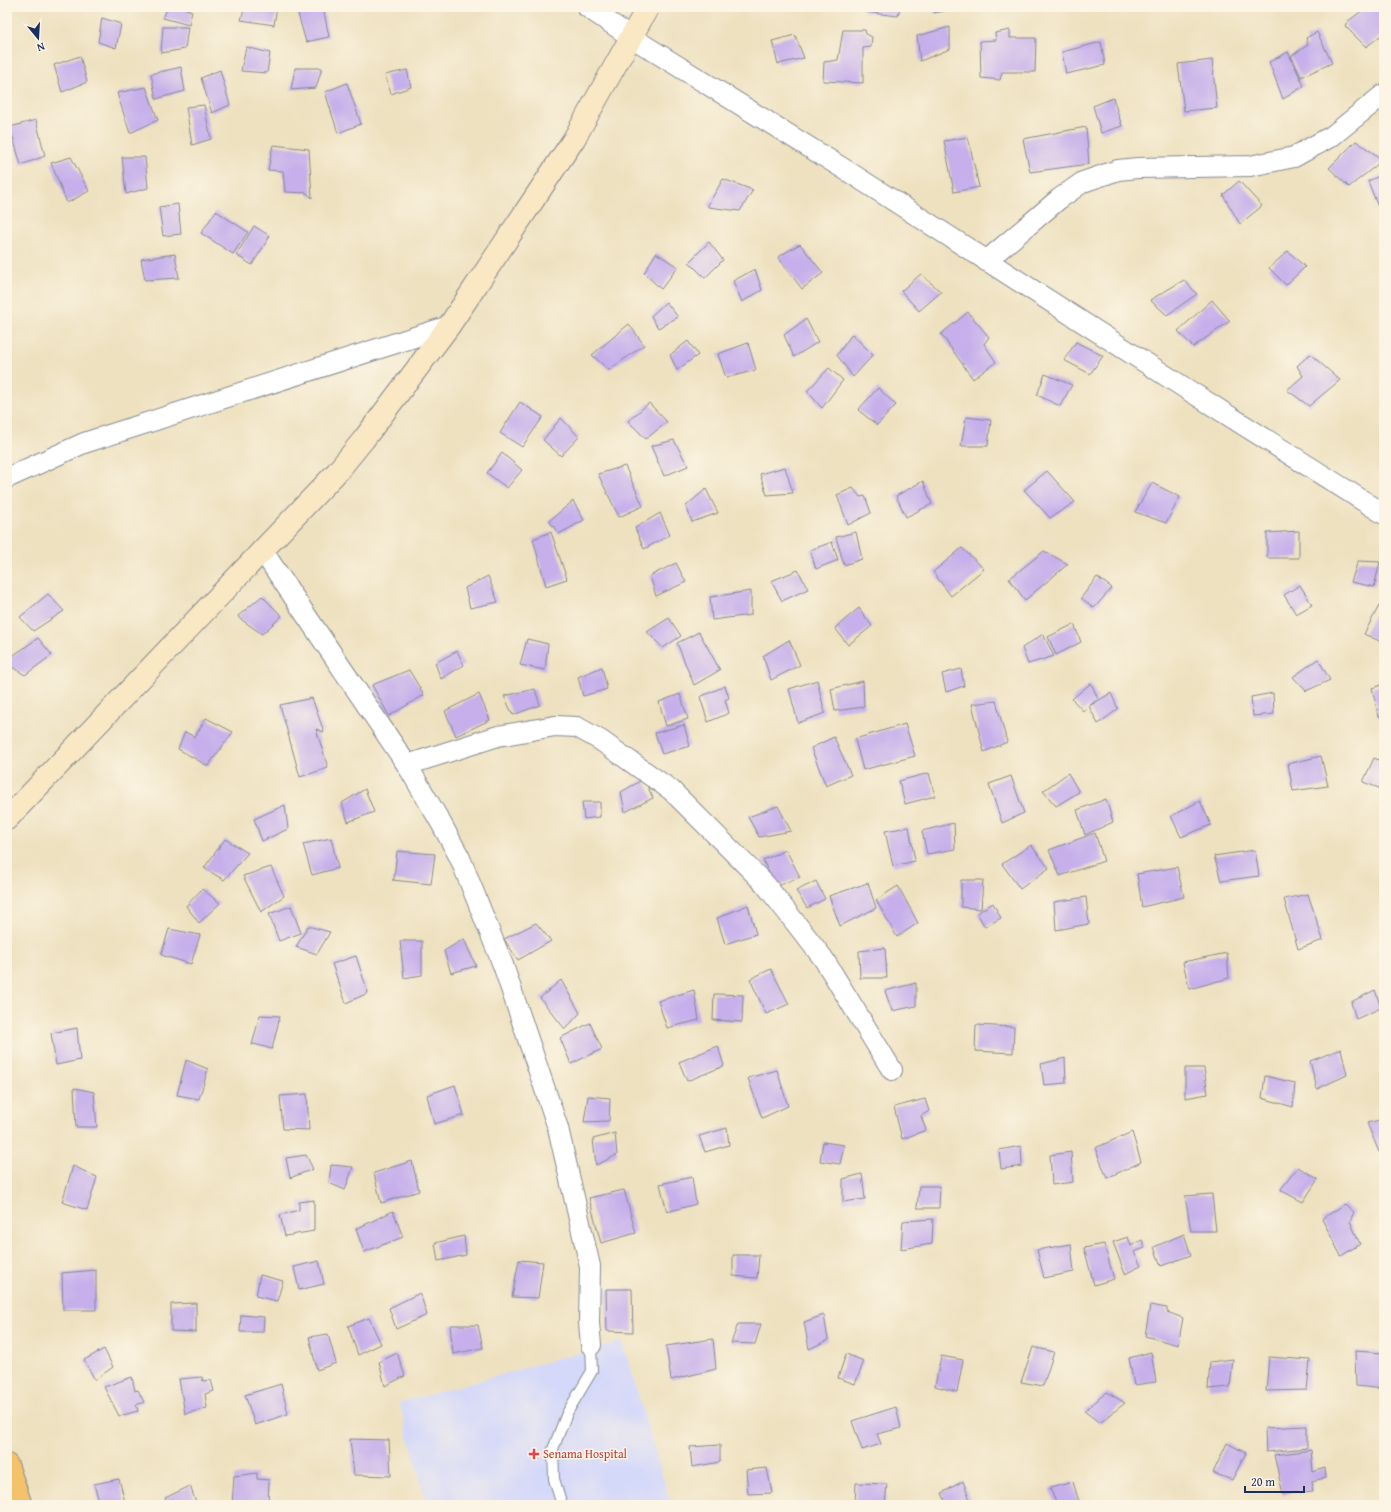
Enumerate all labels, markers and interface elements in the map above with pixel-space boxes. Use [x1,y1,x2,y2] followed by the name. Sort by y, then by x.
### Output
[18,18,58,58] north arrow
[35,39,47,56] text: N
[543,1445,628,1462] place label: Senama Hospital
[528,1448,540,1460] marker: Senama Hospital
[1245,1468,1304,1494] scale bar
[1251,1473,1275,1490] text: 20 m

